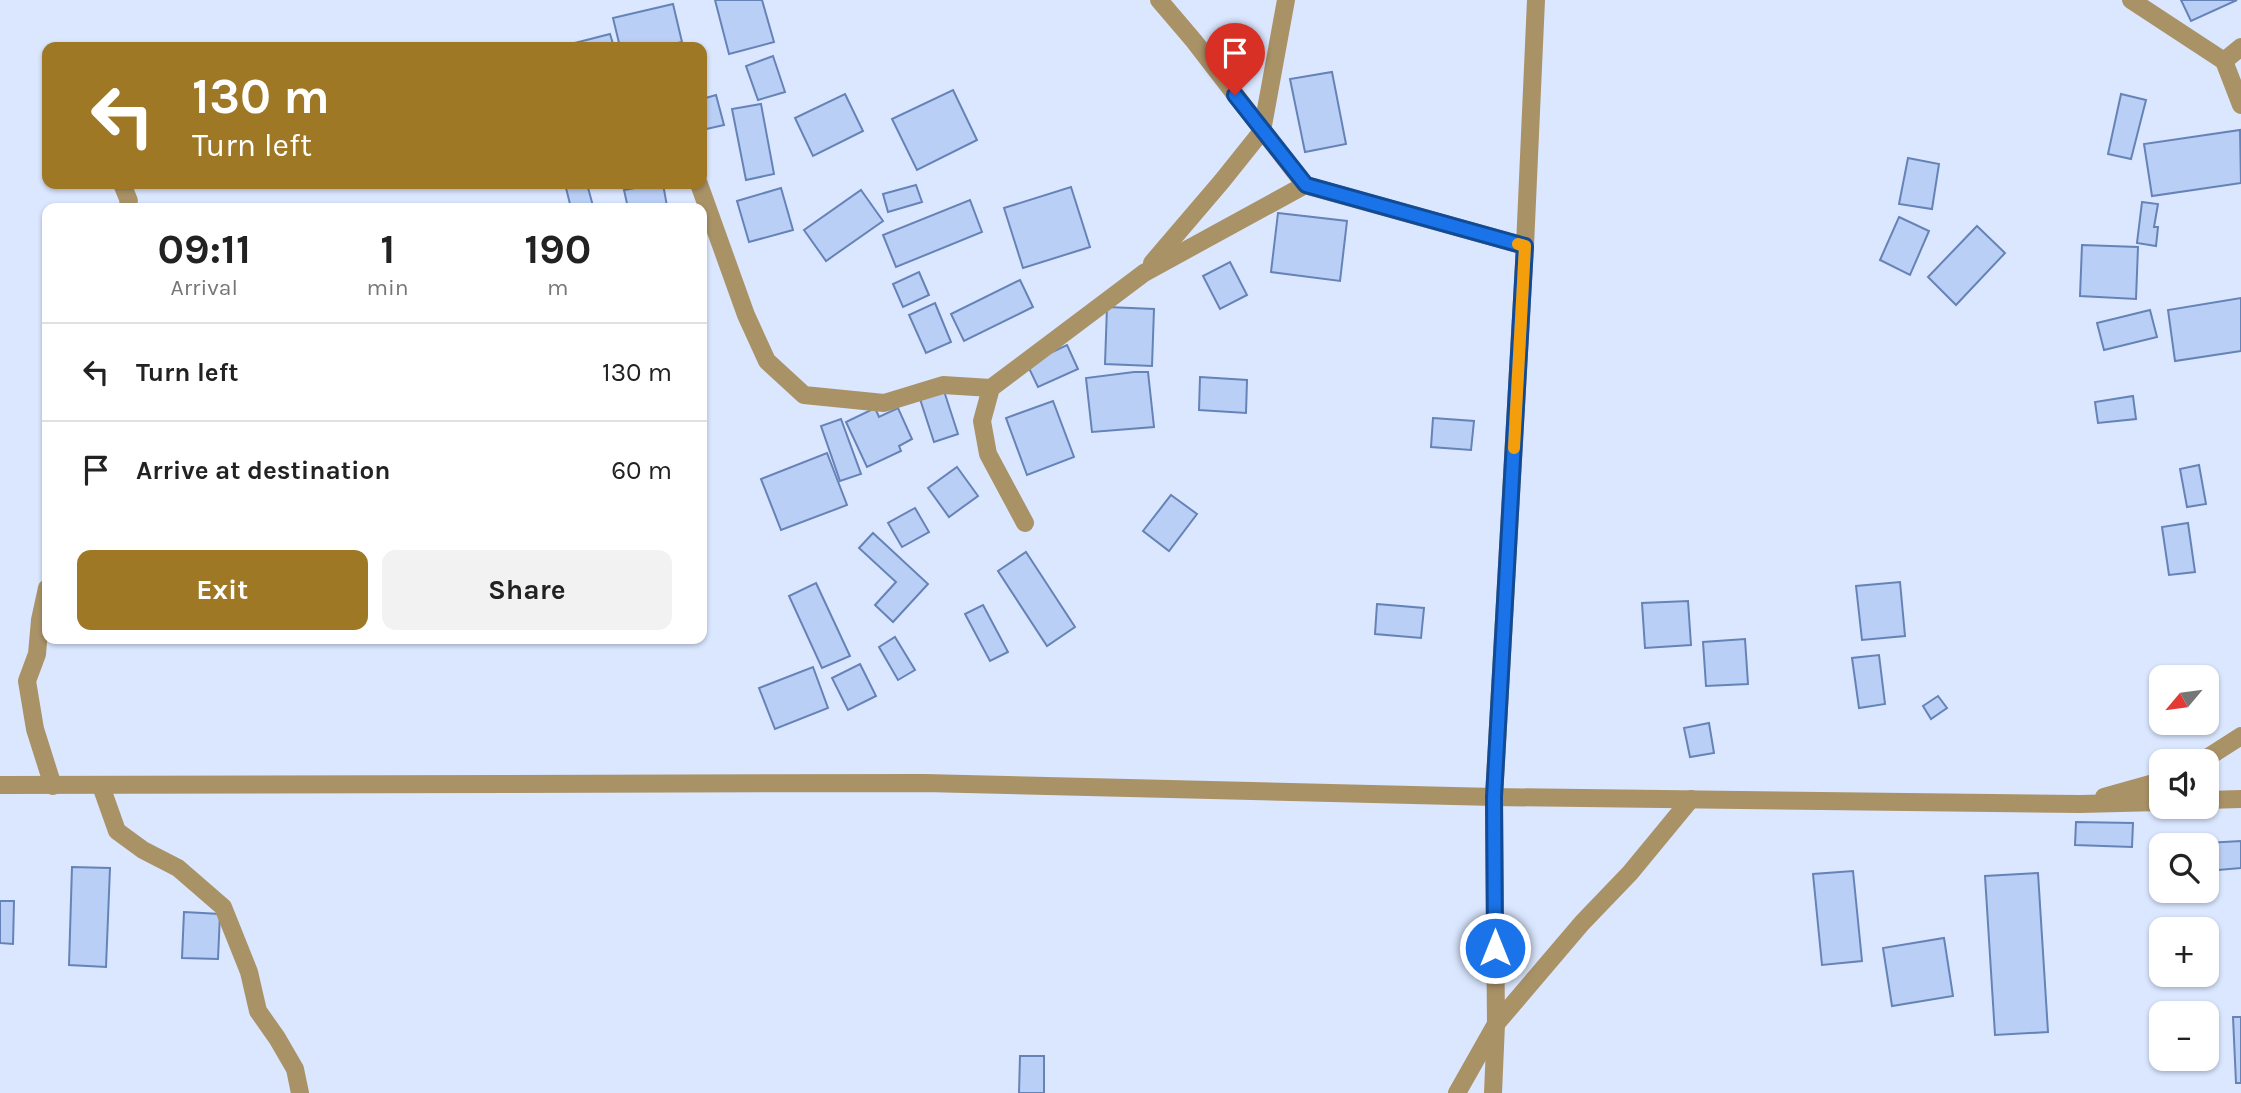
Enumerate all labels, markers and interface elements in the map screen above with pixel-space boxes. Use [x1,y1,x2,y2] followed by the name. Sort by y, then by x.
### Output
[1205,23,1265,95] pin
[1216,34,1254,72] icon: arrive
[192,68,330,125] text: 130 m
[77,70,168,161] icon: left
[192,127,312,164] text: Turn left
[158,224,251,274] text: 09:11
[380,224,395,274] text: 1
[524,224,591,274] text: 190
[171,274,238,301] text: Arrival
[366,274,409,301] text: min
[547,274,569,301] text: m
[77,353,115,391] icon: left
[136,357,238,388] text: Turn left
[602,357,672,388] text: 130 m
[77,451,115,489] icon: arrive
[136,455,390,486] text: Arrive at destination
[611,455,672,486] text: 60 m
[77,550,368,630] button: Exit
[382,550,672,630] button: Share
[2149,665,2219,735] north arrow
[2149,665,2219,1071] map controls
[2149,749,2219,819] button: sound
[2149,833,2219,903] button: search
[1458,911,1532,985] position arrow
[2149,917,2219,987] button: +
[2149,1001,2219,1071] button: −

